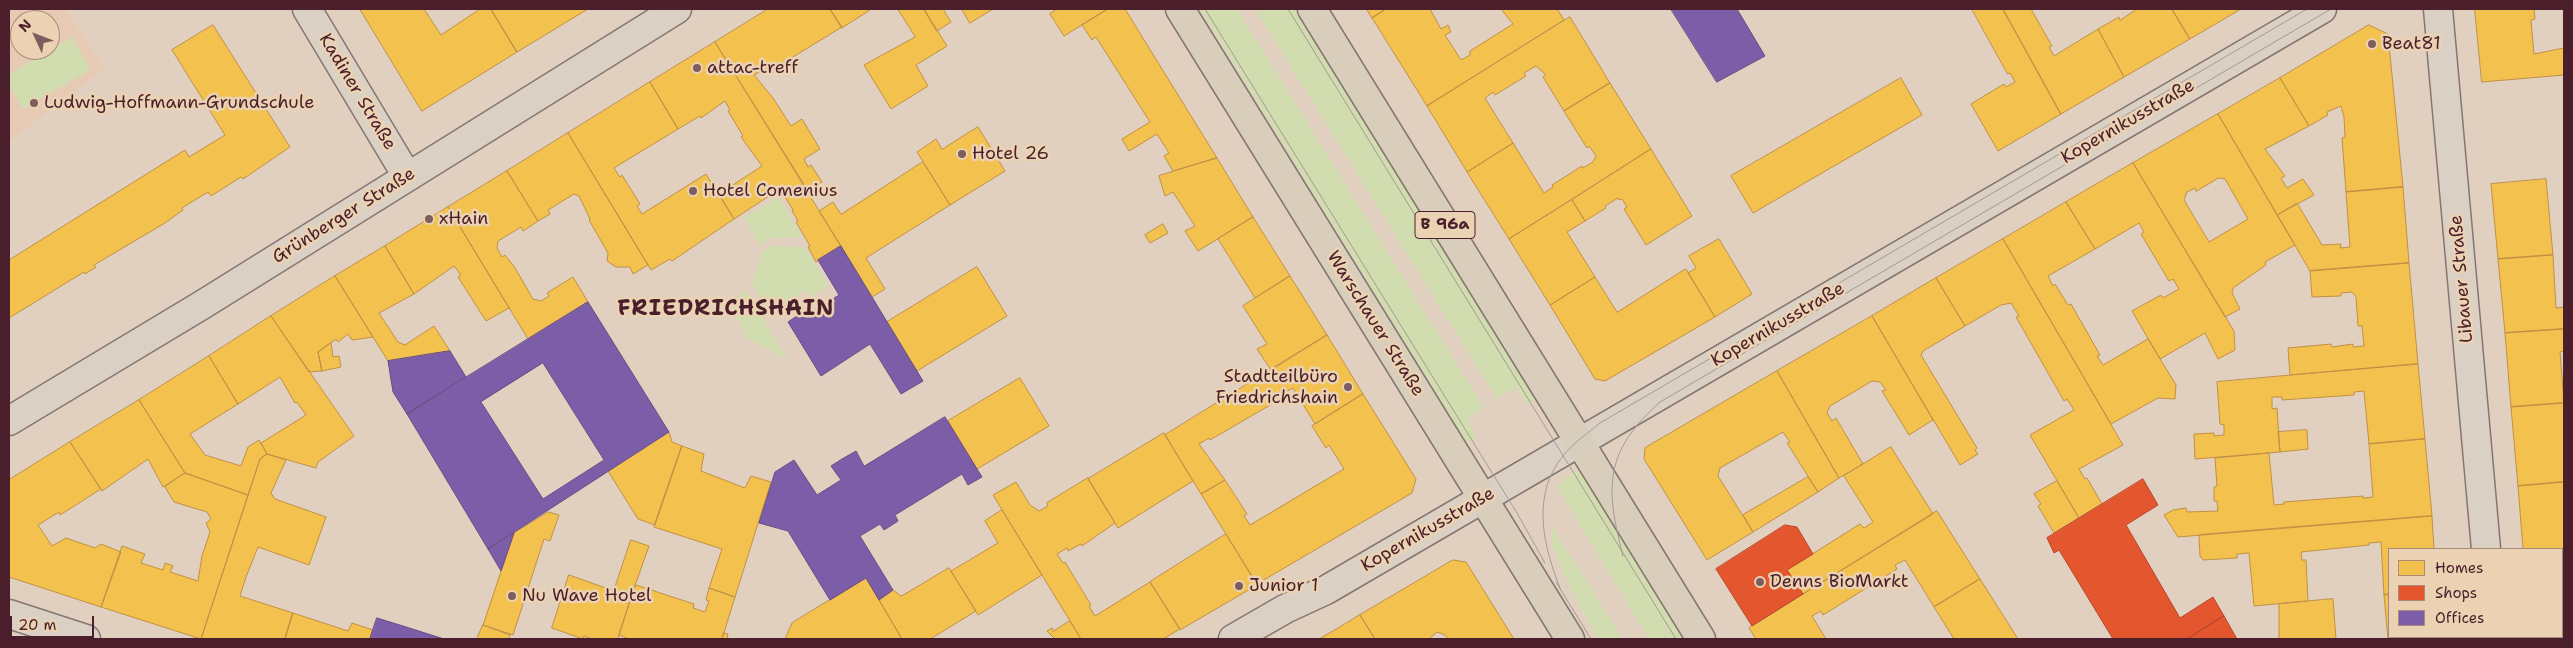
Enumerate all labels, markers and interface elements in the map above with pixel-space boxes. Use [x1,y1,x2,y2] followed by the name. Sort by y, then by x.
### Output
[10,10,60,60] north arrow
[14,15,35,36] text: N
[314,30,400,154] street label: Kadiner Straße
[2382,33,2441,55] place label: Beat81
[2366,38,2378,50] marker: Beat81
[707,57,798,79] place label: attac-treff
[691,62,703,74] marker: attac-treff
[2057,75,2199,169] street label: Kopernikusstraße
[44,92,314,114] place label: Ludwig-Hoffmann-Grundschule
[28,97,40,109] marker: Ludwig-Hoffmann-Grundschule
[972,143,1049,165] place label: Hotel 26
[956,148,968,160] marker: Hotel 26
[269,163,419,269] street label: Grünberger Straße
[703,180,838,202] place label: Hotel Comenius
[687,185,699,197] marker: Hotel Comenius
[439,208,488,230] place label: xHain
[1415,212,1475,238] road number: B 96a
[423,213,435,225] marker: xHain
[2446,214,2478,344] street label: Libauer Straße
[1322,247,1428,401] street label: Warschauer Straße
[1707,278,1849,372] street label: Kopernikusstraße
[616,296,836,322] district label: FRIEDRICHSHAIN
[1216,366,1338,408] place label: Stadtteilbüro Friedrichshain
[1342,381,1354,393] marker: Stadtteilbüro Friedrichshain
[1357,483,1499,577] street label: Kopernikusstraße
[2388,548,2563,638] legend
[2435,558,2483,578] text: Homes
[1770,571,1909,593] place label: Denns BioMarkt
[1249,575,1318,597] place label: Junior 1
[1754,576,1766,588] marker: Denns BioMarkt
[1233,580,1245,592] marker: Junior 1
[2435,583,2477,603] text: Shops
[522,585,651,607] place label: Nu Wave Hotel
[506,590,518,602] marker: Nu Wave Hotel
[12,606,96,638] scale bar
[2435,608,2484,628] text: Offices
[18,615,57,635] text: 20 m

